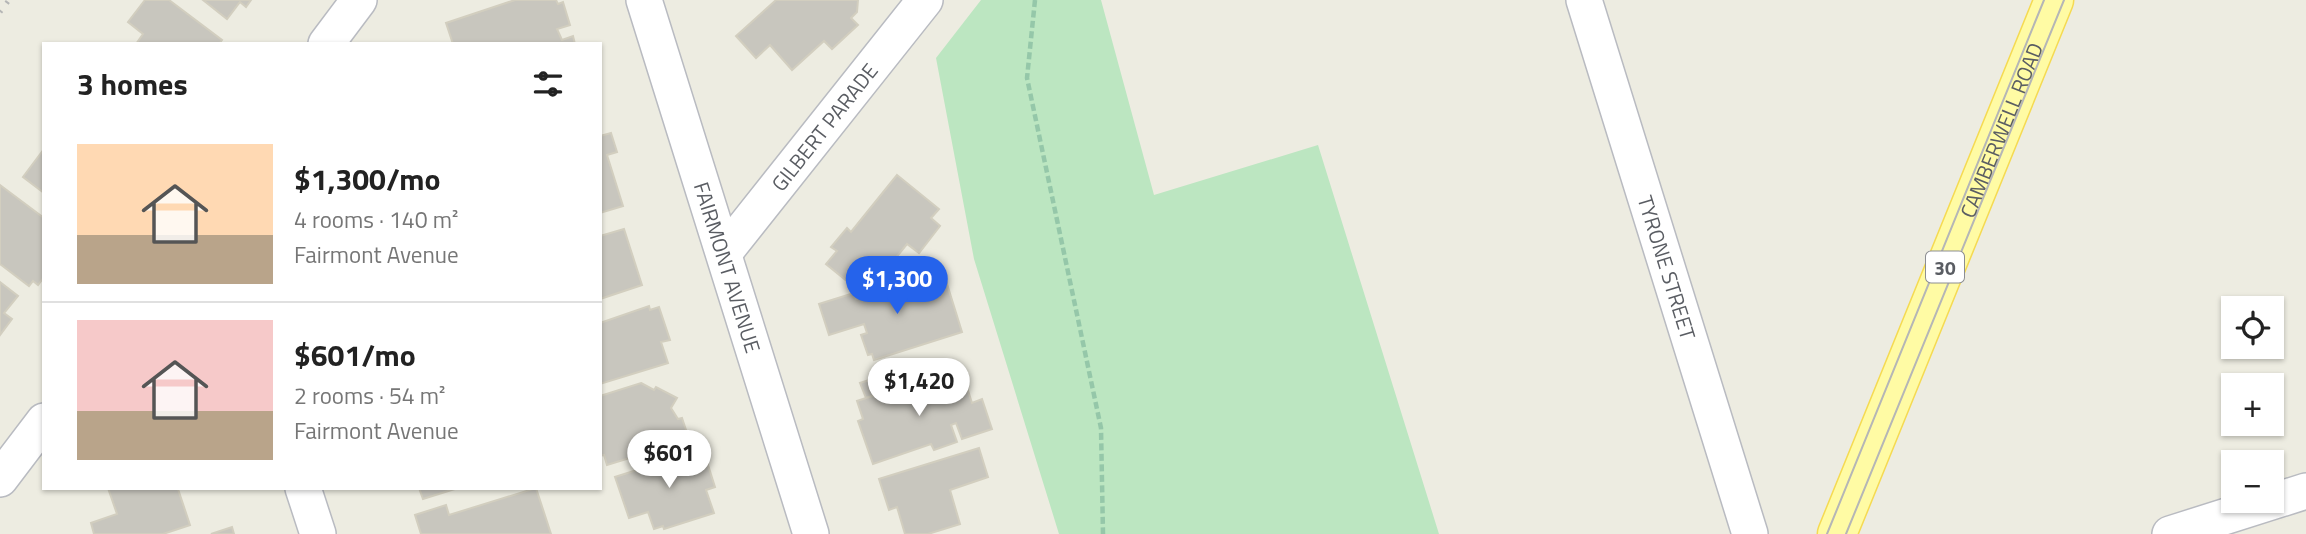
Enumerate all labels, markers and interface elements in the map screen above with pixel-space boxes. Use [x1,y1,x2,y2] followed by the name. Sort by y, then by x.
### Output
[1951,38,2051,223] street label: CAMBERWELL ROAD
[763,56,885,198] street label: GILBERT PARADE
[77,61,188,107] text: 3 homes
[529,65,567,103] icon: filters
[294,156,440,202] text: $1,300/mo
[133,172,217,256] icon: home
[686,178,769,357] street label: FAIRMONT AVENUE
[1630,191,1705,343] street label: TYRONE STREET
[294,202,458,237] text: 4 rooms · 140 m²
[294,237,459,272] text: Fairmont Avenue
[1926,252,1964,282] road number: 30
[840,256,954,316] pin: $1,300
[862,261,932,296] text: $1,300
[2221,296,2284,513] map controls
[2221,296,2284,359] button: locate
[294,332,416,378] text: $601/mo
[133,348,217,432] icon: home
[862,358,976,418] pin: $1,420
[884,363,954,398] text: $1,420
[2221,373,2284,436] button: +
[294,378,445,413] text: 2 rooms · 54 m²
[294,413,459,448] text: Fairmont Avenue
[628,430,710,490] pin: $601
[643,435,695,470] text: $601
[2221,450,2284,513] button: −

